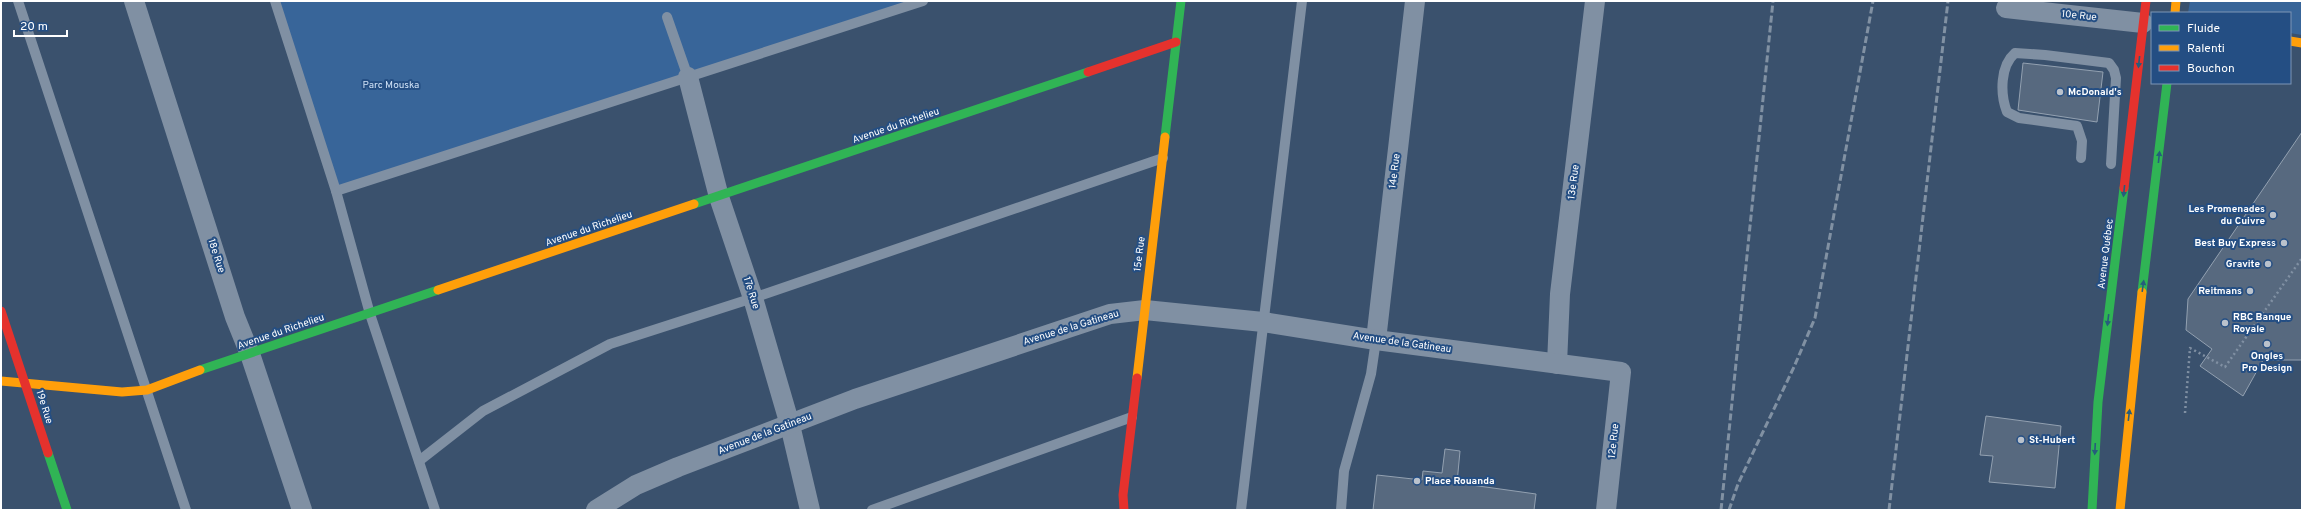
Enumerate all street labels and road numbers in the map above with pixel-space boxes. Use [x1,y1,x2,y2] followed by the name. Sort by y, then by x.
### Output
[2061,8,2097,24] street label: 10e Rue
[851,105,941,147] street label: Avenue du Richelieu
[1386,153,1404,189] street label: 14e Rue
[1565,164,1583,200] street label: 13e Rue
[544,208,634,250] street label: Avenue du Richelieu
[2095,218,2117,290] street label: Avenue Québec
[1131,236,1149,272] street label: 15e Rue
[204,237,228,275] street label: 18e Rue
[740,275,762,311] street label: 17e Rue
[1022,307,1120,349] street label: Avenue de la Gatineau
[236,311,326,353] street label: Avenue du Richelieu
[1352,330,1452,356] street label: Avenue de la Gatineau
[32,388,56,426] street label: 19e Rue
[716,410,814,458] street label: Avenue de la Gatineau
[1606,423,1622,459] street label: 12e Rue

